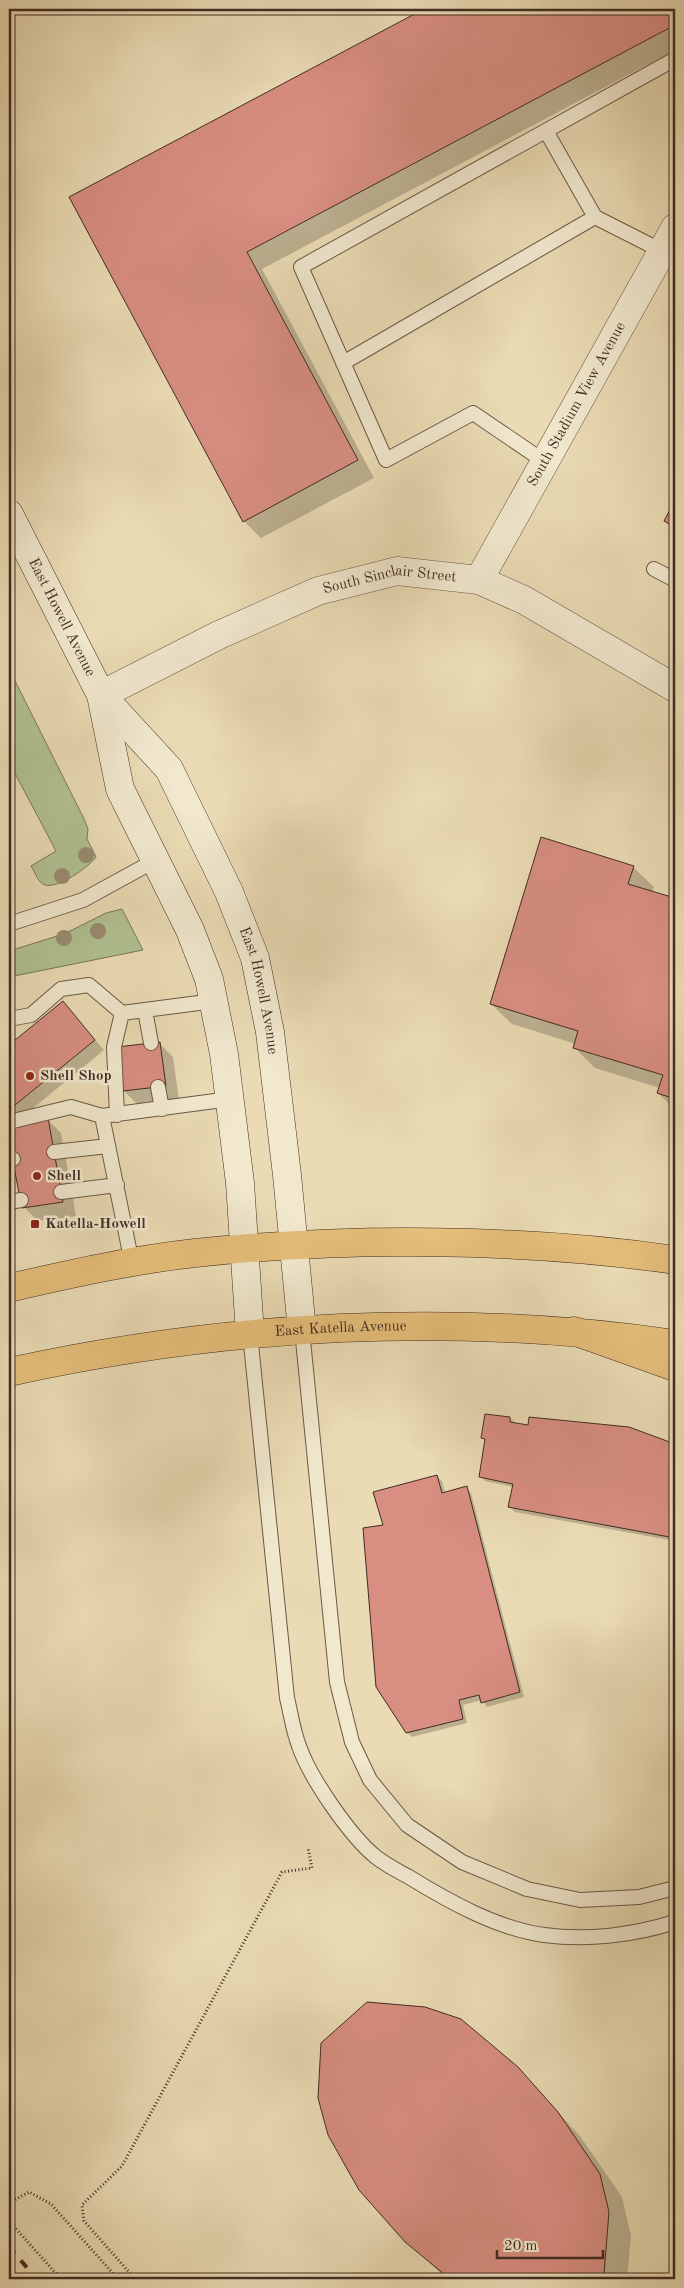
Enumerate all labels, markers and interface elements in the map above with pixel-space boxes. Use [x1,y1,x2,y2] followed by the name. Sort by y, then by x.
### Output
[525,319,629,489] street label: South Stadium View Avenue
[25,556,98,679] street label: East Howell Avenue
[321,563,457,597] street label: South Sinclair Street
[236,925,280,1055] street label: East Howell Avenue
[40,1069,112,1084] place label: Shell Shop
[24,1070,36,1082] marker: Shell Shop
[47,1169,81,1184] place label: Shell
[31,1170,43,1182] marker: Shell
[45,1217,146,1232] place label: Katella-Howell
[29,1218,41,1230] marker: Katella-Howell
[274,1319,407,1340] street label: East Katella Avenue
[497,2228,603,2260] scale bar
[504,2239,538,2254] text: 20 m

